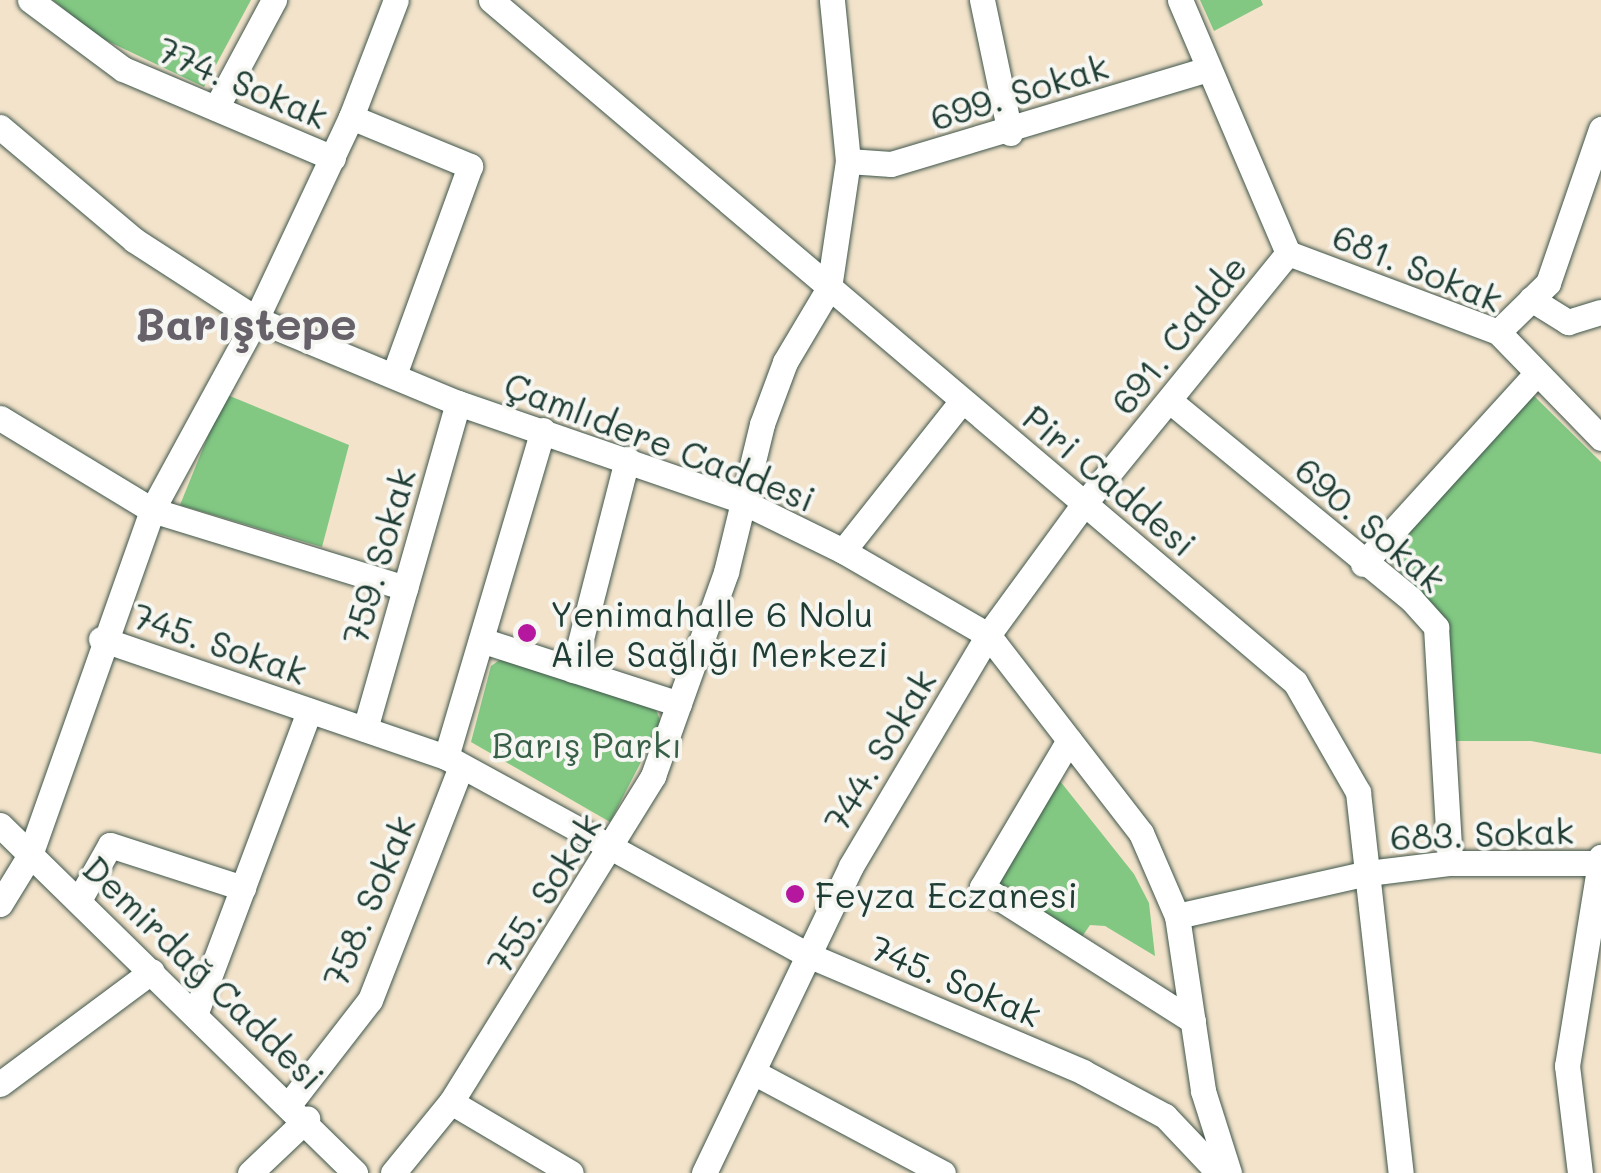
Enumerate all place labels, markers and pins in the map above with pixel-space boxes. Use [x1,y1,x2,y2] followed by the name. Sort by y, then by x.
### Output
[550,592,888,674] place label: Yenimahalle 6 Nolu Aile Sağlığı Merkezi
[514,620,540,646] marker: Yenimahalle 6 Nolu Aile Sağlığı Merkezi
[815,873,1078,915] place label: Feyza Eczanesi
[784,883,806,905] marker: Feyza Eczanesi

